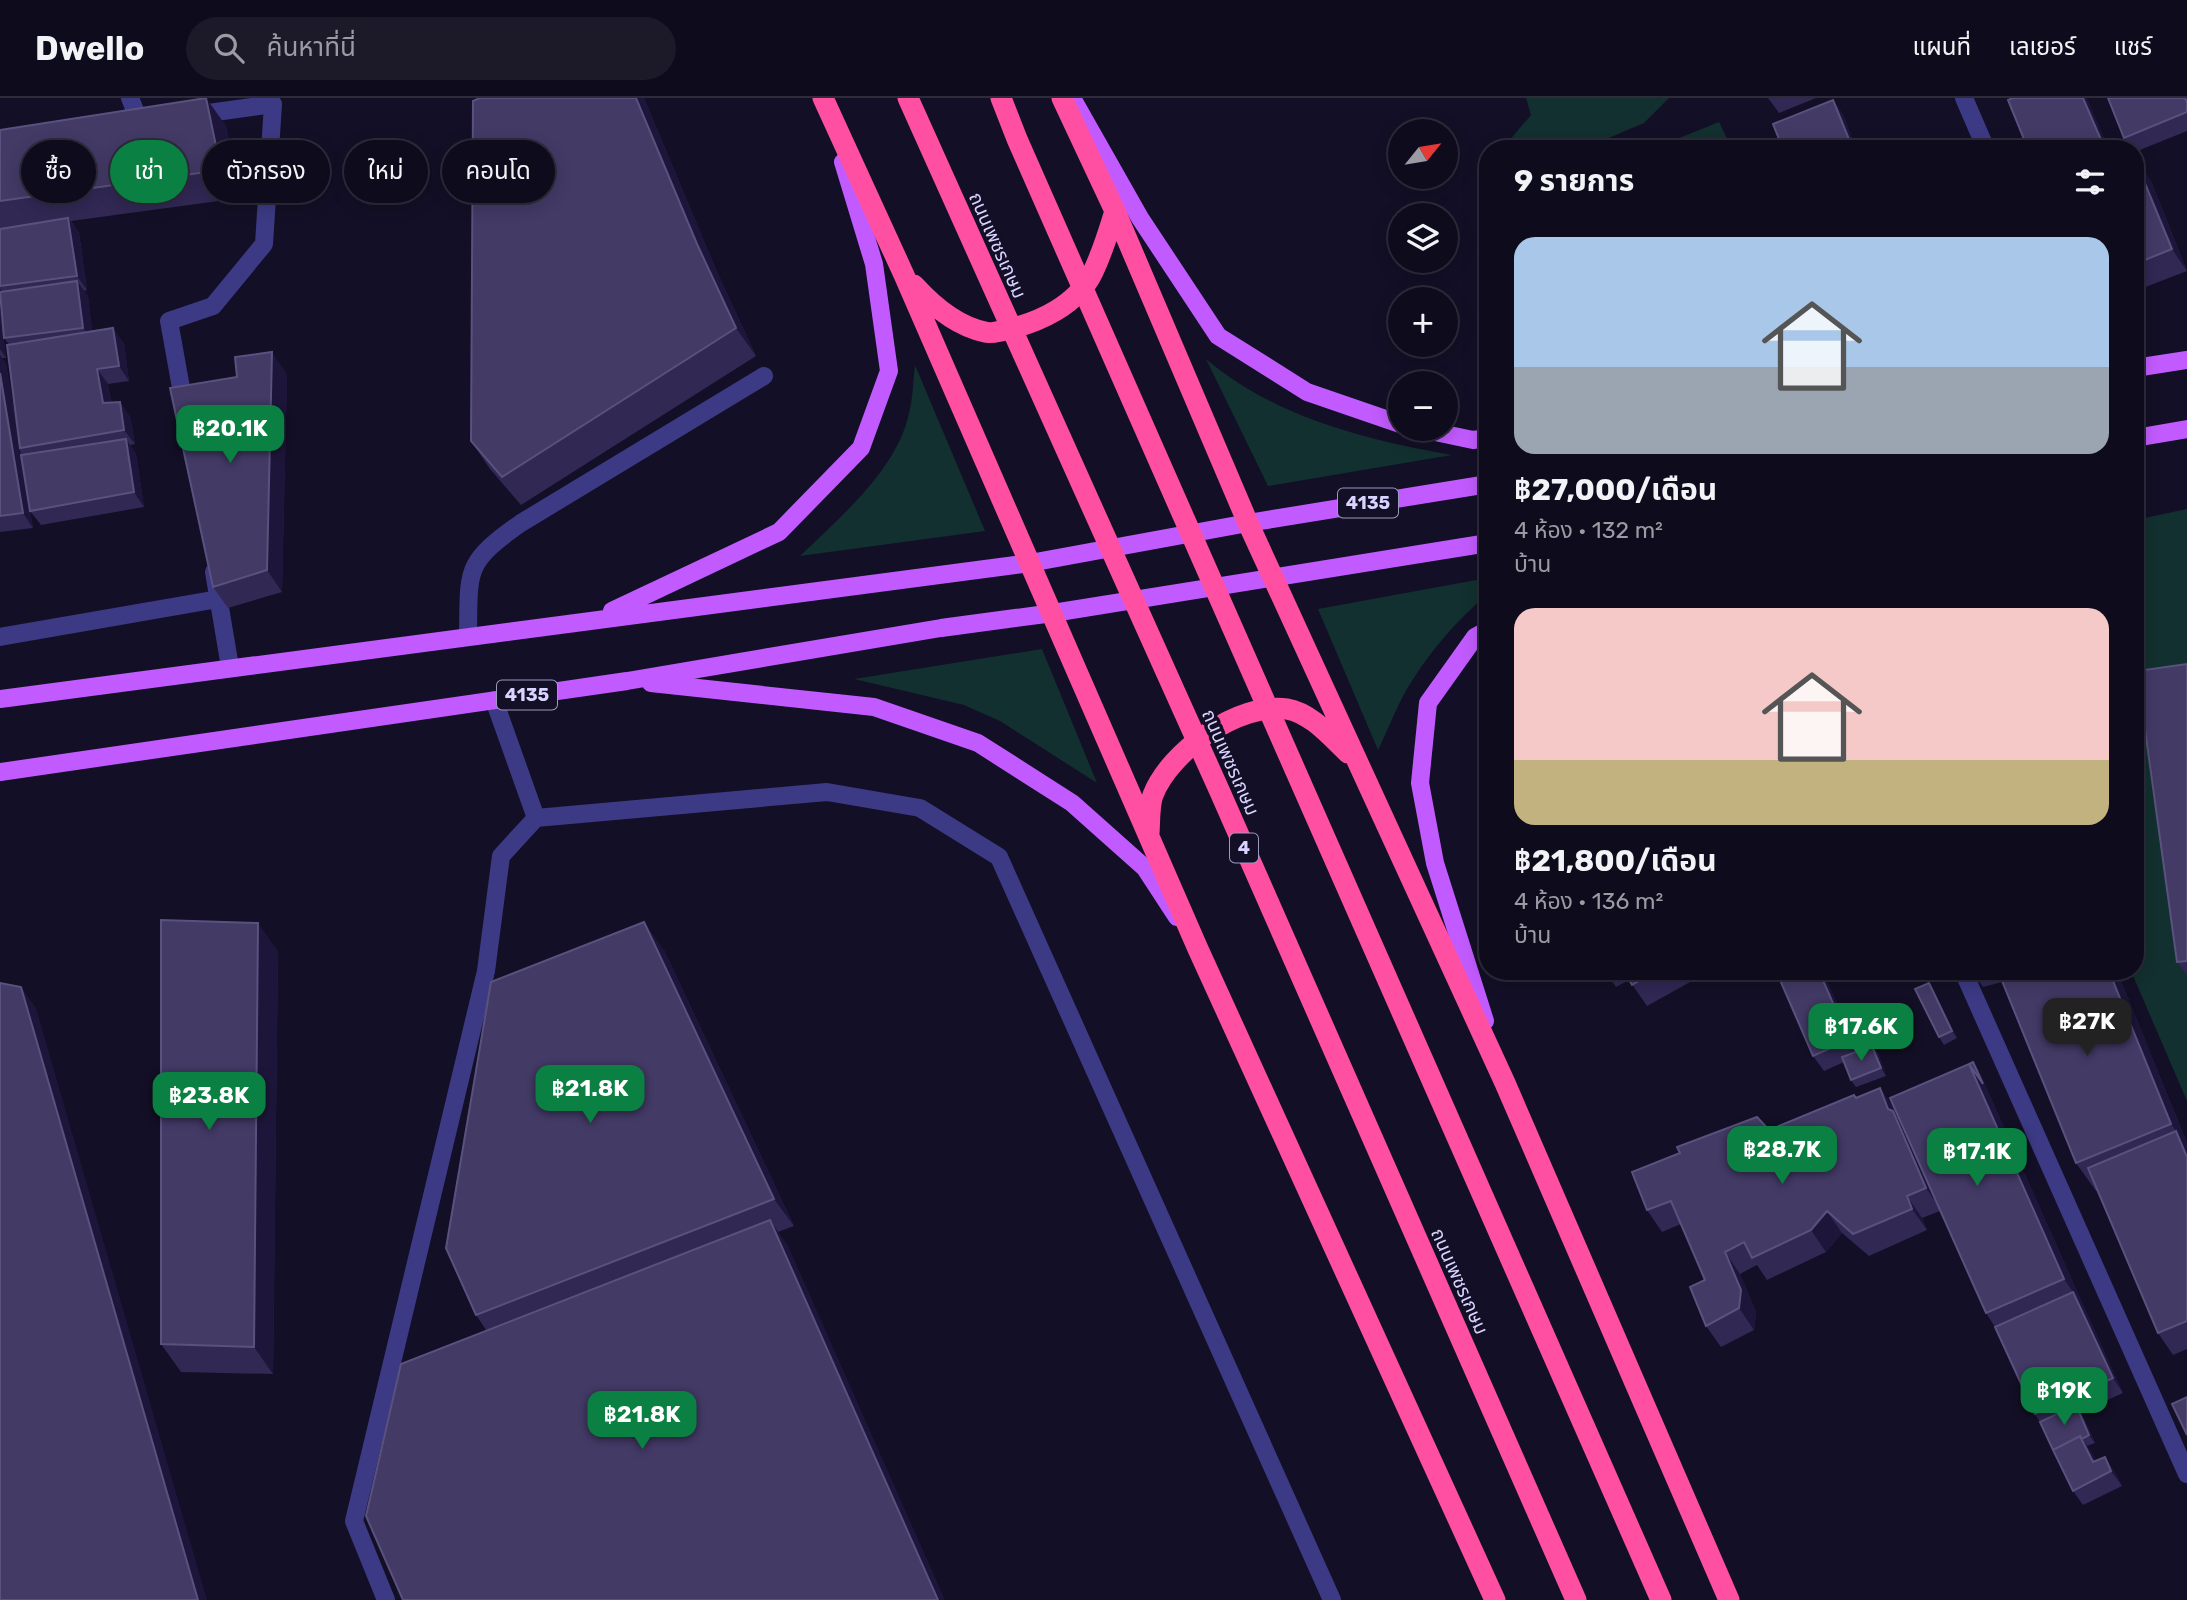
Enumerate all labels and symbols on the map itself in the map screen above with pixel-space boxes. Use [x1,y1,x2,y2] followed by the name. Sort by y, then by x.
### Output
[1388,119,1458,189] north arrow
[964,189,1031,302] street label: ถนนเพชรเกษม
[173,406,287,465] pin: ฿20.1K
[1338,488,1398,517] road number: 4135
[497,680,557,710] road number: 4135
[1197,706,1264,819] street label: ถนนเพชรเกษม
[1230,834,1258,862] road number: 4
[2046,998,2128,1058] pin: ฿27K
[1804,1004,1918,1063] pin: ฿17.6K
[533,1066,647,1125] pin: ฿21.8K
[152,1072,266,1132] pin: ฿23.8K
[1725,1126,1839,1186] pin: ฿28.7K
[1920,1128,2034,1188] pin: ฿17.1K
[1426,1225,1493,1338] street label: ถนนเพชรเกษม
[2023,1368,2105,1427] pin: ฿19K
[585,1392,699,1451] pin: ฿21.8K

